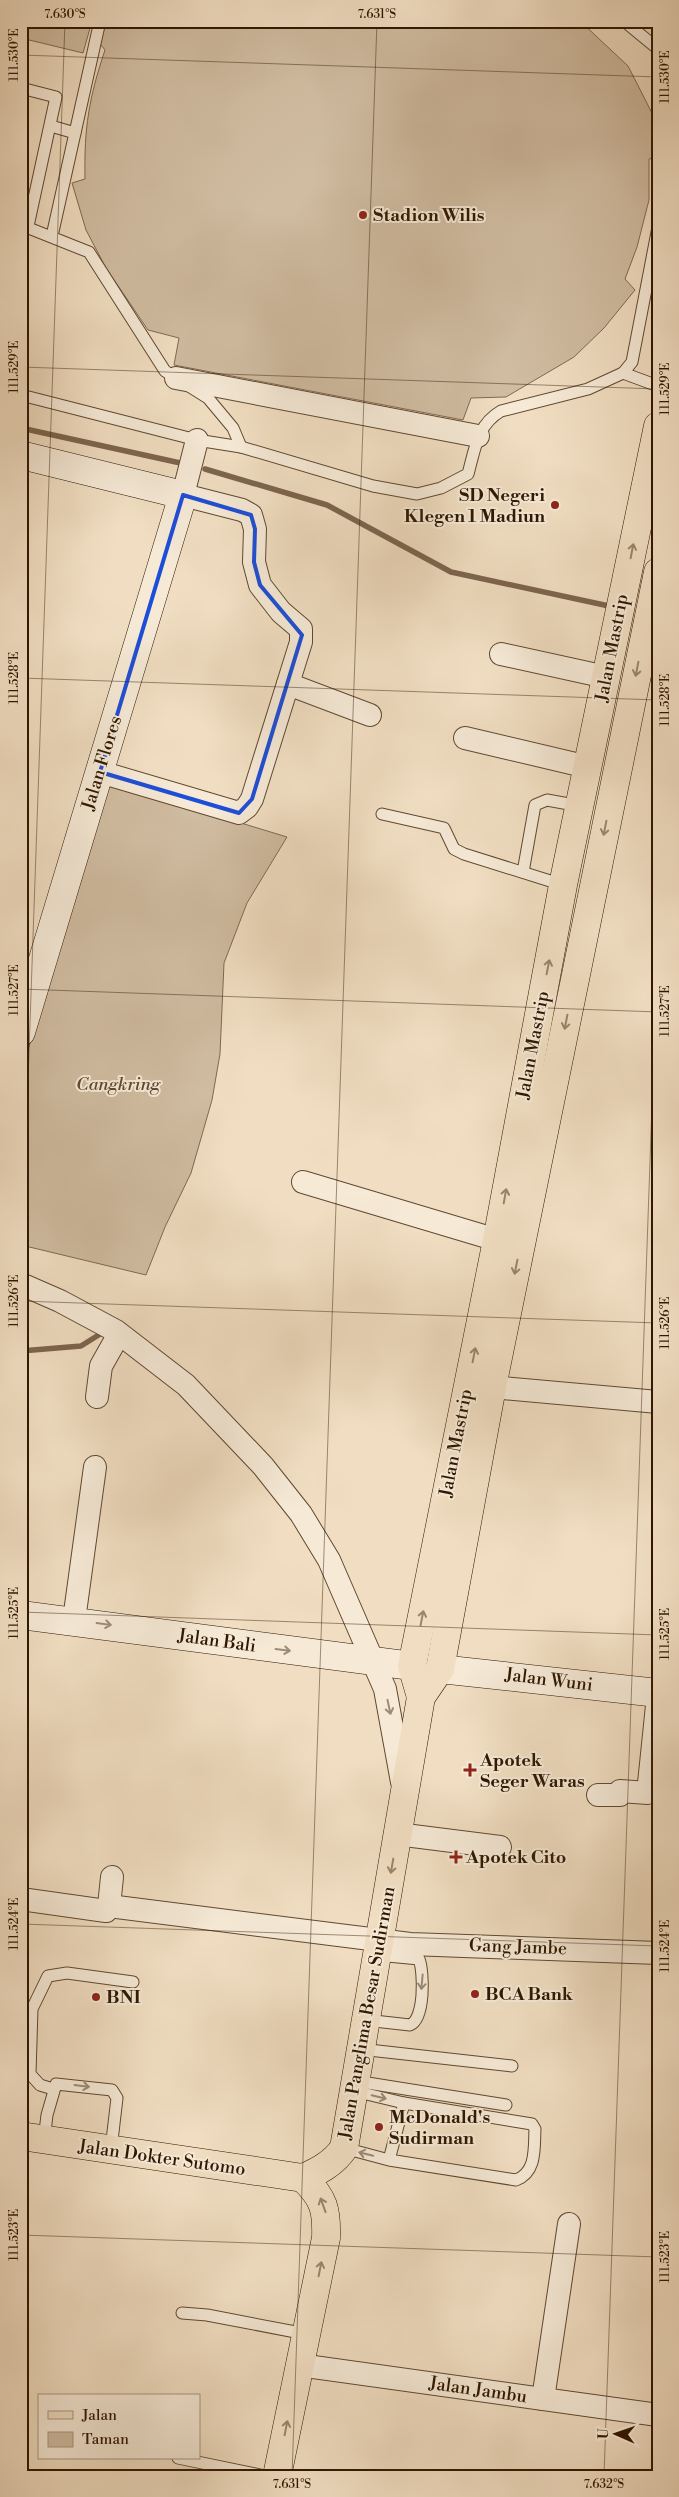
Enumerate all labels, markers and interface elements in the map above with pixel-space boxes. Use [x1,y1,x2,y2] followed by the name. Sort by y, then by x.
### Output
[44,7,86,22] text: 7.630°S
[358,7,396,22] text: 7.631°S
[7,28,22,82] text: 111.530°E
[658,50,673,104] text: 111.530°E
[373,204,485,227] place label: Stadion Wilis
[357,209,369,221] marker: Stadion Wilis
[7,341,22,393] text: 111.529°E
[658,363,673,415] text: 111.529°E
[404,484,545,528] place label: SD Negeri Klegen 1 Madiun
[549,499,561,511] marker: SD Negeri Klegen 1 Madiun
[628,543,637,559] one-way arrow
[590,592,634,705] street label: Jalan Mastrip
[7,652,22,704] text: 111.528°E
[632,660,641,676] one-way arrow
[658,674,673,726] text: 111.528°E
[76,713,127,814] street label: Jalan Flores
[600,820,609,836] one-way arrow
[543,960,553,976] one-way arrow
[7,964,22,1016] text: 111.527°E
[658,985,673,1037] text: 111.527°E
[511,989,555,1102] street label: Jalan Mastrip
[561,1013,570,1029] one-way arrow
[76,1073,161,1096] park label: Cangkring
[500,1188,510,1204] one-way arrow
[511,1258,520,1274] one-way arrow
[7,1275,22,1327] text: 111.526°E
[658,1297,673,1349] text: 111.526°E
[470,1348,479,1364] one-way arrow
[434,1387,478,1500] street label: Jalan Mastrip
[7,1587,22,1639] text: 111.525°E
[658,1608,673,1660] text: 111.525°E
[417,1610,427,1626] one-way arrow
[96,1619,112,1629] one-way arrow
[175,1624,258,1658] street label: Jalan Bali
[274,1645,290,1655] one-way arrow
[503,1663,594,1697] street label: Jalan Wuni
[385,1698,394,1714] one-way arrow
[479,1749,585,1793] place label: Apotek Seger Waras
[464,1764,476,1776] marker: Apotek Seger Waras
[465,1846,566,1869] place label: Apotek Cito
[450,1851,462,1863] marker: Apotek Cito
[386,1858,396,1874] one-way arrow
[333,1884,401,2142] street label: Jalan Panglima Besar Sudirman
[7,1898,22,1950] text: 111.524°E
[658,1920,673,1972] text: 111.524°E
[469,1934,567,1960] street label: Gang Jambe
[417,1973,427,1989] one-way arrow
[485,1983,574,2006] place label: BCA Bank
[106,1986,141,2009] place label: BNI
[469,1988,481,2000] marker: BCA Bank
[90,1991,102,2003] marker: BNI
[73,2081,89,2091] one-way arrow
[371,2093,387,2102] one-way arrow
[389,2106,490,2150] place label: McDonald's Sudirman
[373,2121,385,2133] marker: McDonald's Sudirman
[76,2135,247,2181] street label: Jalan Dokter Sutomo
[359,2149,375,2158] one-way arrow
[318,2198,327,2213] one-way arrow
[7,2209,22,2261] text: 111.523°E
[658,2231,673,2283] text: 111.523°E
[315,2261,325,2277] one-way arrow
[427,2372,529,2408] street label: Jalan Jambu
[38,2394,200,2460] legend
[81,2406,117,2425] text: Jalan
[592,2410,642,2460] north arrow
[282,2420,292,2436] one-way arrow
[595,2428,613,2439] text: U
[82,2430,129,2449] text: Taman
[273,2477,311,2492] text: 7.631°S
[584,2477,624,2492] text: 7.632°S

